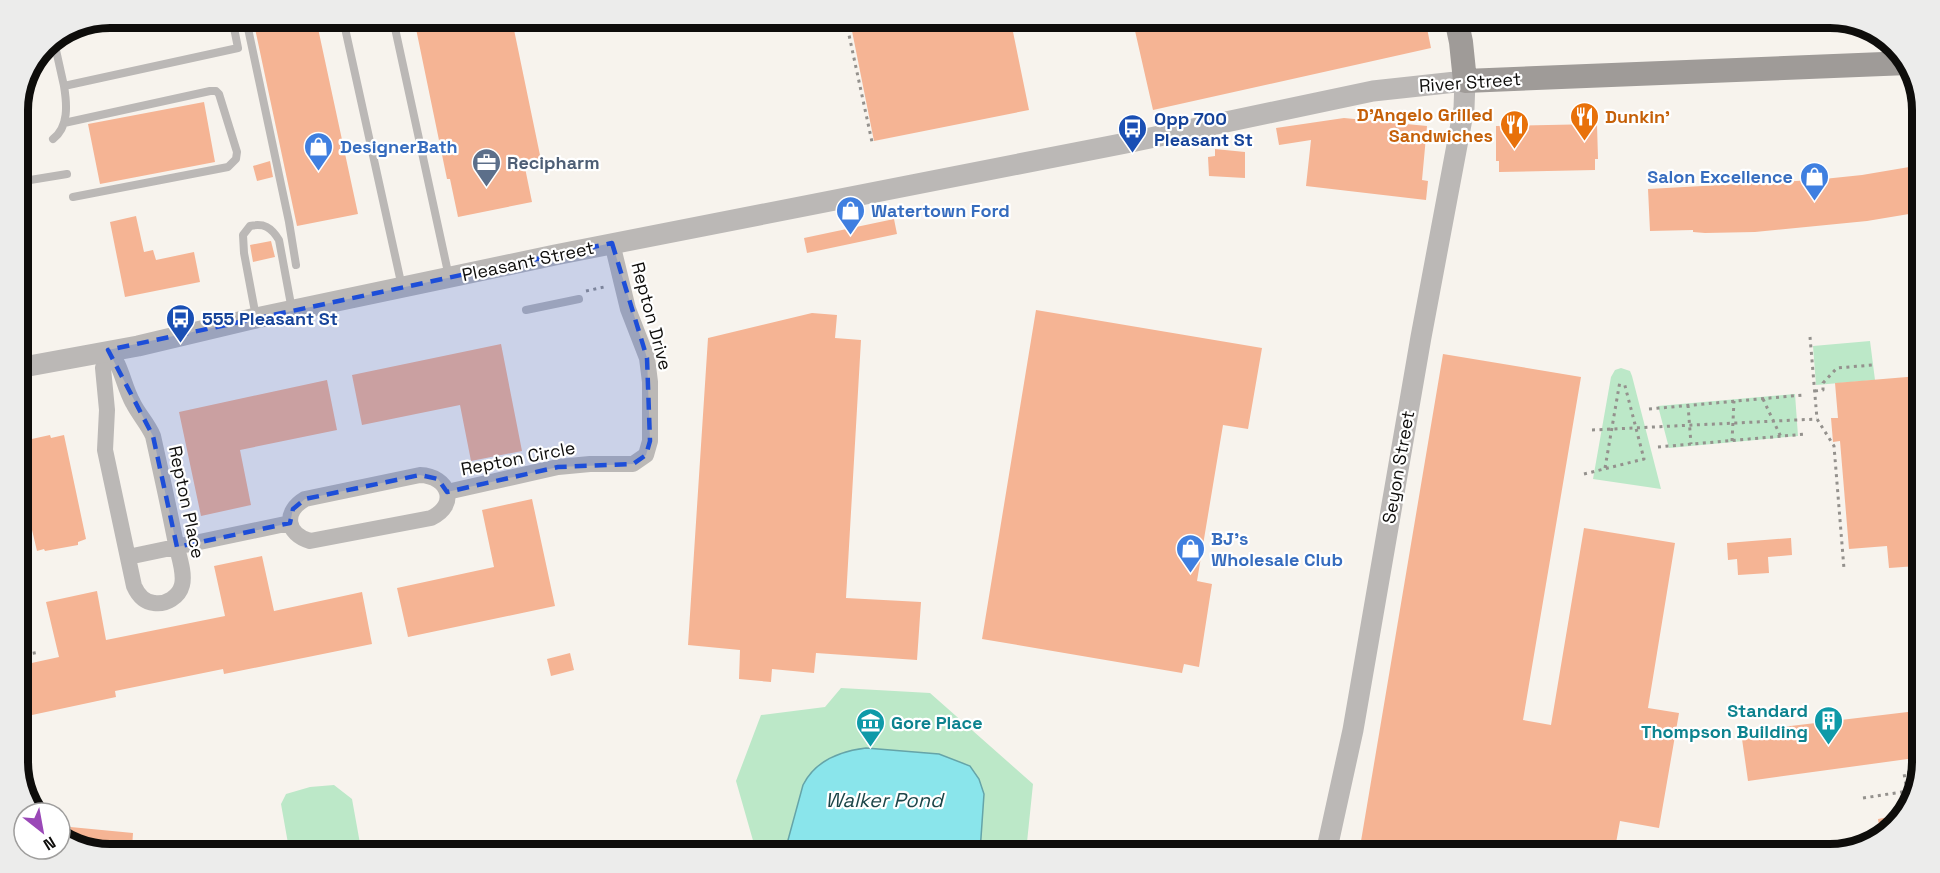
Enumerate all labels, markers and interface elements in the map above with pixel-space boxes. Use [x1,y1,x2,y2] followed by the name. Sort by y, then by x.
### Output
[1418,67,1522,97] street label: River Street
[1568,100,1600,142] restaurant icon: Dunkin'
[1357,103,1493,147] place label: D'Angelo Grilled Sandwiches
[1605,105,1670,128] place label: Dunkin'
[1154,107,1253,151] place label: Opp 700 Pleasant St
[1498,108,1530,150] restaurant icon: D'Angelo Grilled Sandwiches
[1117,112,1149,154] bus stop icon: Opp 700 Pleasant St
[303,130,335,172] shop icon: DesignerBath
[340,135,458,158] place label: DesignerBath
[470,146,502,188] office icon: Recipharm
[507,151,600,174] place label: Recipharm
[1798,160,1830,202] shop icon: Salon Excellence
[1647,165,1793,188] place label: Salon Excellence
[834,194,866,236] shop icon: Watertown Ford
[871,199,1010,222] place label: Watertown Ford
[460,236,596,286] street label: Pleasant Street
[627,259,677,373] street label: Repton Drive
[165,302,197,344] bus stop icon: 555 Pleasant St
[202,307,338,330] place label: 555 Pleasant St
[1377,409,1419,525] street label: Seyon Street
[459,436,577,480] street label: Repton Circle
[164,443,210,561] street label: Repton Place
[1211,527,1343,571] place label: BJ's Wholesale Club
[1174,532,1206,574] shop icon: BJ's Wholesale Club
[1641,699,1808,743] place label: Standard Thompson Building
[1813,704,1845,746] building icon: Standard Thompson Building
[854,706,886,748] museum icon: Gore Place
[891,711,983,734] place label: Gore Place
[825,787,945,813] water label: Walker Pond
[12,801,72,861] north arrow
[39,832,59,855] text: N

